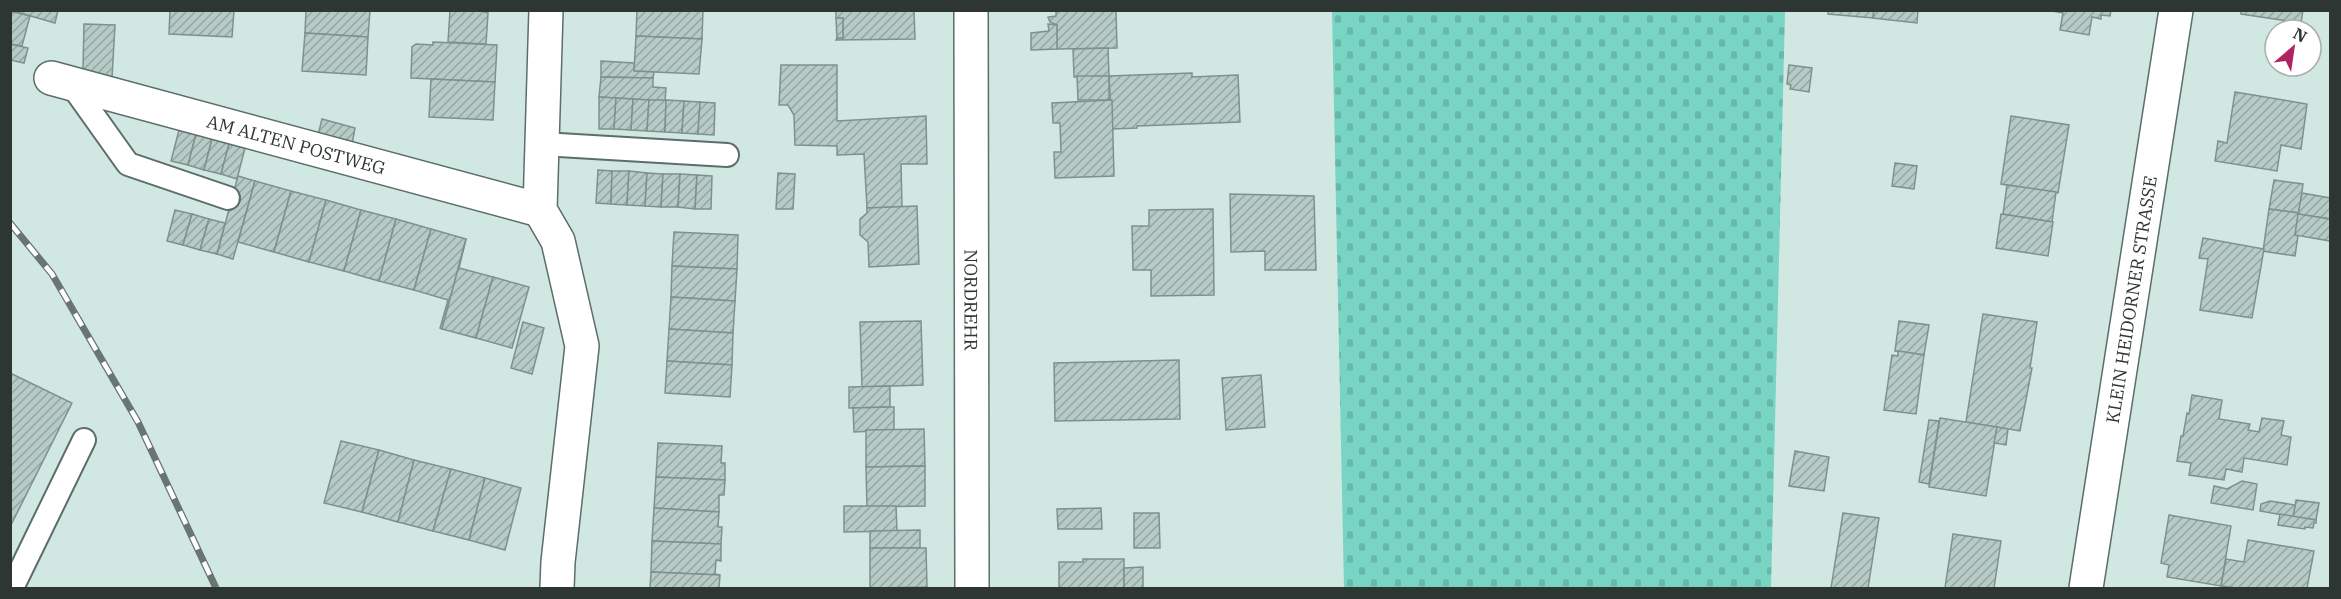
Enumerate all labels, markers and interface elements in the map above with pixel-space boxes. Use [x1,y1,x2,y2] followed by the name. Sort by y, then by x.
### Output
[2263,18,2323,78] north arrow
[2290,23,2311,47] text: N
[204,109,388,179] street label: AM ALTEN POSTWEG
[2100,174,2162,425] street label: KLEIN HEIDORNER STRASSE
[960,249,983,351] street label: NORDREHR

